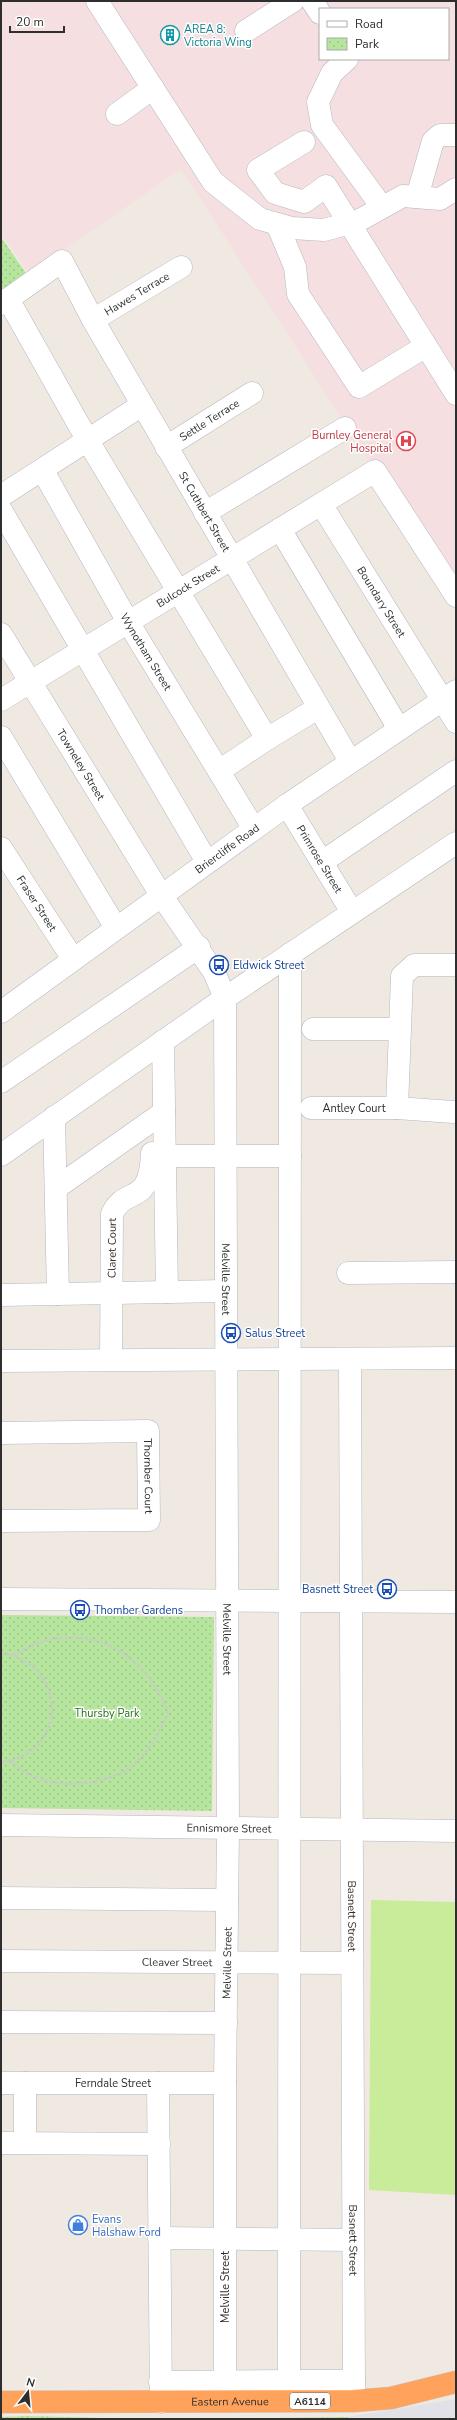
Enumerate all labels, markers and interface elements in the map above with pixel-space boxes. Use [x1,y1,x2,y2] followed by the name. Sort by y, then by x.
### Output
[10,8,64,34] scale bar
[319,8,449,60] legend
[16,14,44,30] text: 20 m
[355,16,383,32] text: Road
[183,22,252,50] place label: AREA 8: Victoria Wing
[159,24,181,46] building icon: AREA 8: Victoria Wing
[355,36,380,52] text: Park
[102,269,172,320] street label: Hawes Terrace
[177,396,242,445] street label: Settle Terrace
[312,428,393,456] place label: Burnley General Hospital
[395,430,417,452] hospital icon: Burnley General Hospital
[175,469,233,555] street label: St Cuthbert Street
[154,561,223,611] street label: Bulcock Street
[353,564,409,641] street label: Boundary Street
[116,610,175,694] street label: Wynotham Street
[53,726,108,803] street label: Towneley Street
[192,820,262,877] street label: Briercliffe Road
[293,822,346,896] street label: Primrose Street
[13,873,60,935] street label: Fraser Street
[208,954,230,976] bus stop icon: Eldwick Street
[233,958,304,973] place label: Eldwick Street
[322,1101,386,1116] street label: Antley Court
[105,1218,120,1278] street label: Claret Court
[218,1243,233,1315] street label: Melville Street
[220,1322,242,1344] bus stop icon: Salus Street
[245,1326,305,1341] place label: Salus Street
[140,1438,156,1514] street label: Thornber Court
[376,1578,398,1600] bus stop icon: Basnett Street
[302,1582,373,1597] place label: Basnett Street
[69,1599,91,1621] bus stop icon: Thomber Gardens
[94,1603,183,1618] place label: Thomber Gardens
[219,1603,234,1675] street label: Melville Street
[75,1706,140,1721] park label: Thursby Park
[186,1820,272,1837] street label: Ennismore Street
[344,1880,359,1952] street label: Basnett Street
[219,1927,236,1999] street label: Melville Street
[142,1955,212,1970] street label: Cleaver Street
[75,2076,151,2091] street label: Ferndale Street
[345,2204,361,2276] street label: Basnett Street
[92,2212,161,2240] place label: Evans Halshaw Ford
[67,2214,89,2236] shop icon: Evans Halshaw Ford
[218,2251,233,2323] street label: Melville Street
[8,2372,48,2412] north arrow
[25,2375,37,2391] text: N
[290,2393,330,2409] road number: A6114
[191,2394,269,2409] street label: Eastern Avenue

